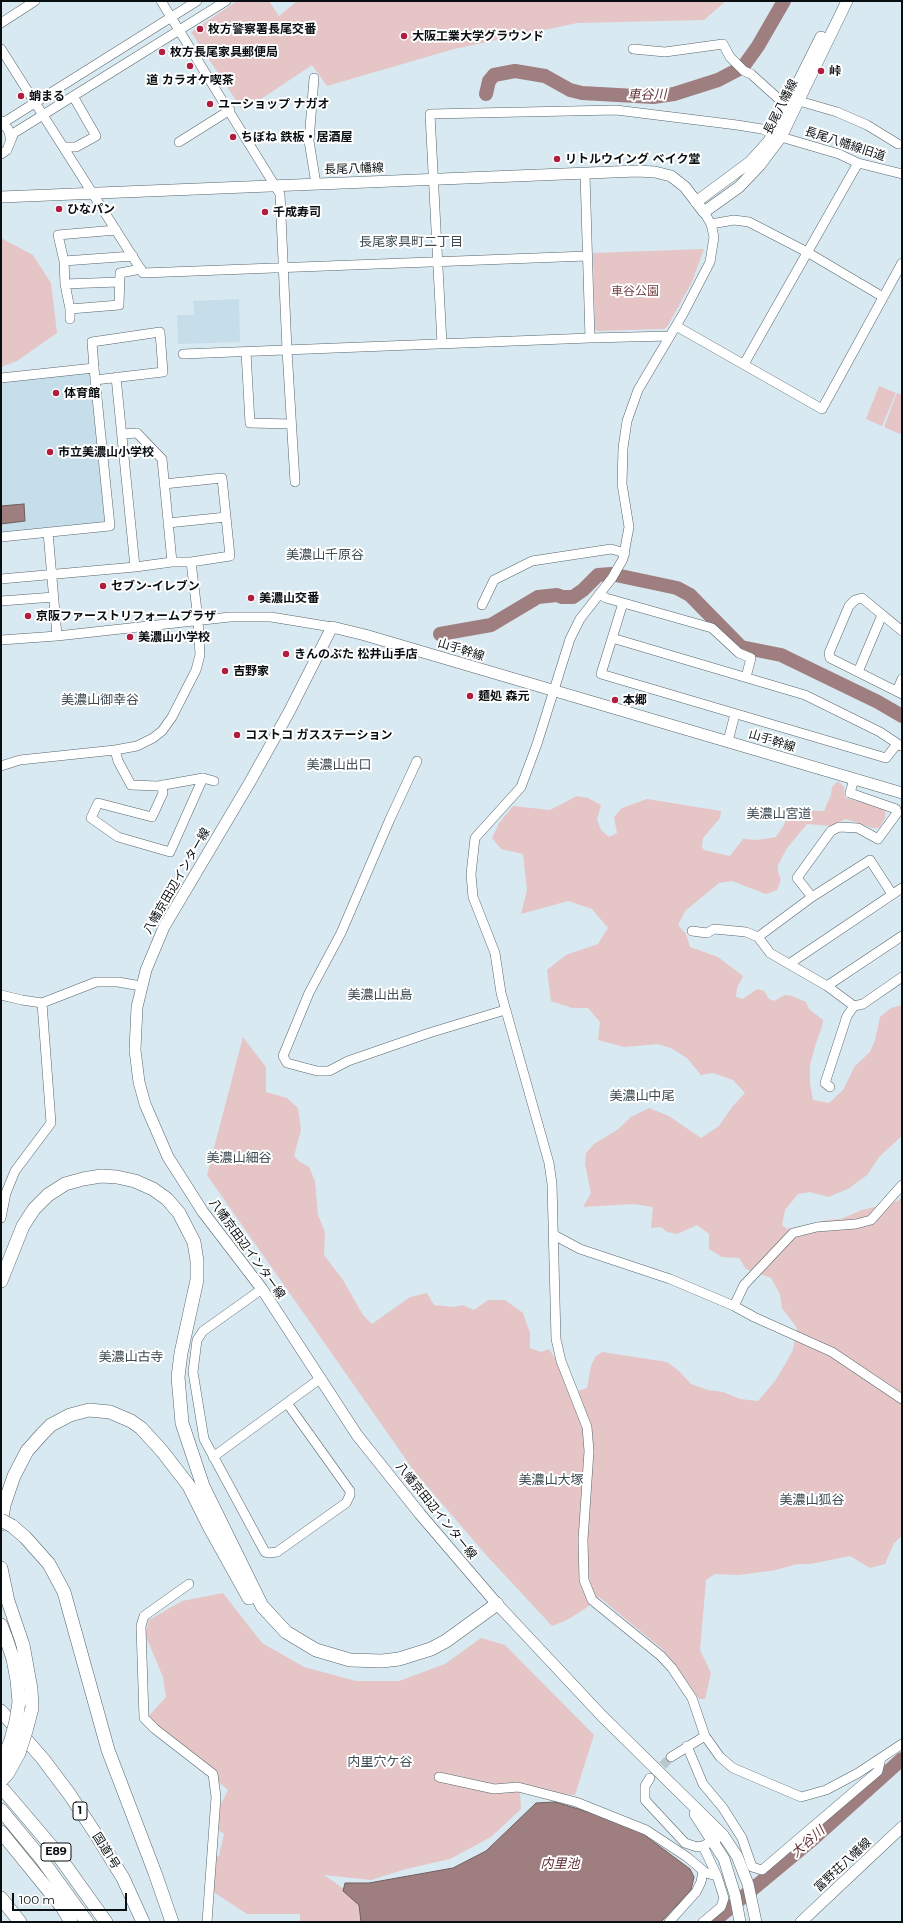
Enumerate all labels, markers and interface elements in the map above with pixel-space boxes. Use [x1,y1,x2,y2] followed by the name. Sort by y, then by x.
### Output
[208,22,316,36] place label: 枚方警察署長尾交番
[195,24,205,34] marker: 枚方警察署長尾交番
[412,29,544,43] place label: 大阪工業大学グラウンド
[399,31,409,41] marker: 大阪工業大学グラウンド
[170,45,278,59] place label: 枚方長尾家具郵便局
[157,47,167,57] marker: 枚方長尾家具郵便局
[185,61,195,71] marker: 道 カラオケ喫茶
[829,64,841,78] place label: 峠
[816,66,826,76] marker: 峠
[146,73,234,87] place label: 道 カラオケ喫茶
[761,77,801,137] street label: 長尾八幡線
[627,87,667,103] water label: 車谷川
[29,89,65,103] place label: 蛸まる
[16,91,26,101] marker: 蛸まる
[218,97,329,111] place label: ユーショップ ナガオ
[205,99,215,109] marker: ユーショップ ナガオ
[803,124,887,164] street label: 長尾八幡線旧道
[241,130,352,144] place label: ちぼね 鉄板・居酒屋
[228,132,238,142] marker: ちぼね 鉄板・居酒屋
[565,152,700,166] place label: リトルウイング ベイク堂
[552,154,562,164] marker: リトルウイング ベイク堂
[324,161,384,177] street label: 長尾八幡線
[67,202,115,216] place label: ひなパン
[54,204,64,214] marker: ひなパン
[273,205,321,219] place label: 千成寿司
[260,207,270,217] marker: 千成寿司
[359,234,463,250] district label: 長尾家具町二丁目
[611,284,659,298] park label: 車谷公園
[64,386,100,400] place label: 体育館
[51,388,61,398] marker: 体育館
[58,445,154,459] place label: 市立美濃山小学校
[45,447,55,457] marker: 市立美濃山小学校
[286,547,364,563] district label: 美濃山千原谷
[111,579,200,593] place label: セブン-イレブン
[98,581,108,591] marker: セブン-イレブン
[259,591,319,605] place label: 美濃山交番
[246,593,256,603] marker: 美濃山交番
[36,609,216,623] place label: 京阪ファーストリフォームプラザ
[23,611,33,621] marker: 京阪ファーストリフォームプラザ
[138,630,210,644] place label: 美濃山小学校
[125,632,135,642] marker: 美濃山小学校
[436,636,486,664] street label: 山手幹線
[294,647,417,661] place label: きんのぶた 松井山手店
[281,649,291,659] marker: きんのぶた 松井山手店
[233,664,269,678] place label: 吉野家
[220,666,230,676] marker: 吉野家
[478,689,529,703] place label: 麺処 森元
[465,691,475,701] marker: 麺処 森元
[61,692,139,708] district label: 美濃山御幸谷
[623,693,647,707] place label: 本郷
[610,695,620,705] marker: 本郷
[747,727,797,755] street label: 山手幹線
[245,728,392,742] place label: コストコ ガスステーション
[232,730,242,740] marker: コストコ ガスステーション
[307,757,371,773] district label: 美濃山出口
[747,806,811,822] district label: 美濃山宮道
[141,825,213,937] street label: 八幡京田辺インター線
[348,987,412,1003] district label: 美濃山出島
[610,1088,674,1104] district label: 美濃山中尾
[207,1150,271,1166] district label: 美濃山細谷
[206,1196,288,1302] street label: 八幡京田辺インター線
[99,1349,163,1365] district label: 美濃山古寺
[393,1460,479,1562] street label: 八幡京田辺インター線
[519,1472,583,1488] district label: 美濃山大塚
[780,1492,844,1508] district label: 美濃山狐谷
[348,1754,412,1770] district label: 内里穴ケ谷
[73,1802,87,1820] road number: 1
[788,1823,828,1861] water label: 大谷川
[89,1830,123,1872] street label: 国道1号
[812,1835,874,1895] street label: 富野荘八幡線
[41,1843,71,1861] road number: E89
[541,1856,579,1872] water label: 内里池
[14,1885,129,1911] scale bar
[19,1892,55,1907] text: 100 m

